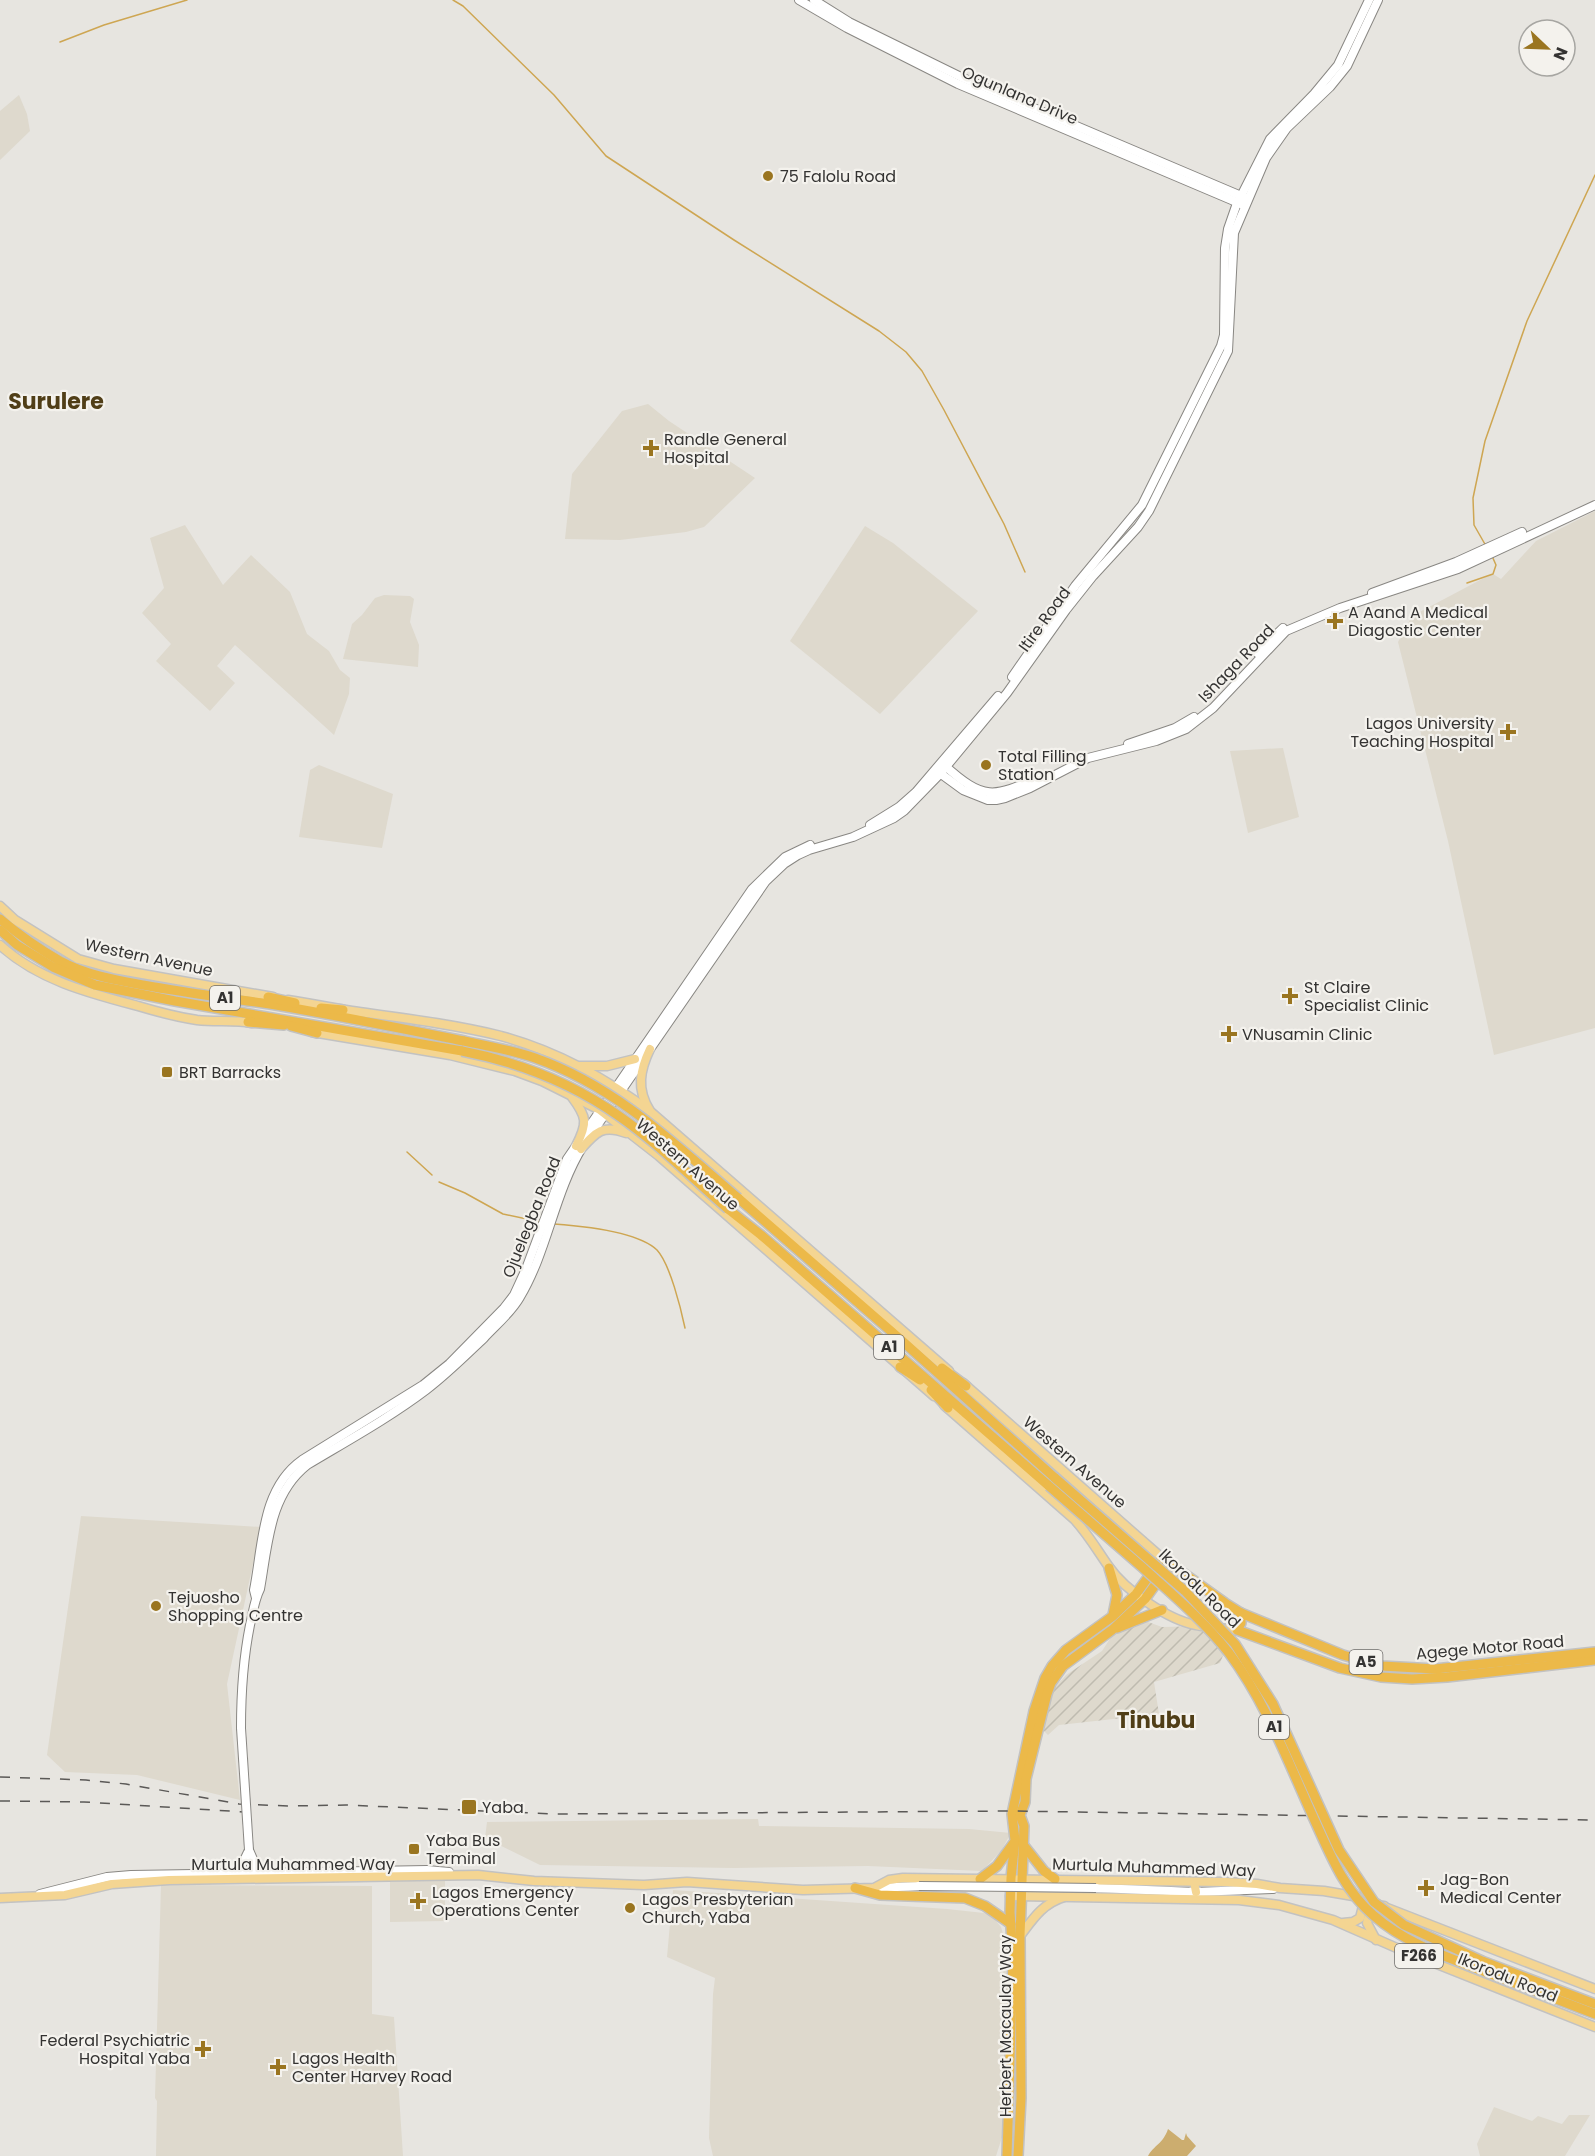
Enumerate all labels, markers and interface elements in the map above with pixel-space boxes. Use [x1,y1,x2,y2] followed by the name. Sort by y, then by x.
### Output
[1517,18,1577,78] north arrow
[1547,44,1573,64] text: N
[958,61,1081,130] street label: Ogunlana Drive
[780,165,896,188] place label: 75 Falolu Road
[761,169,775,183] marker: 75 Falolu Road
[8,386,104,417] district label: Surulere
[664,428,787,469] place label: Randle General Hospital
[642,439,660,457] marker: Randle General Hospital
[1013,582,1076,657] street label: Itire Road
[1348,601,1488,642] place label: A Aand A Medical Diagostic Center
[1326,612,1344,630] marker: A Aand A Medical Diagostic Center
[1193,619,1280,708] street label: Ishaga Road
[1350,712,1494,753] place label: Lagos University Teaching Hospital
[1499,723,1517,741] marker: Lagos University Teaching Hospital
[998,745,1087,786] place label: Total Filling Station
[979,758,993,772] marker: Total Filling Station
[83,933,215,982] street label: Western Avenue
[1304,976,1429,1017] place label: St Claire Specialist Clinic
[210,986,240,1010] road number: A1
[1281,987,1299,1005] marker: St Claire Specialist Clinic
[1242,1023,1373,1046] place label: VNusamin Clinic
[1220,1025,1238,1043] marker: VNusamin Clinic
[179,1061,281,1084] place label: BRT Barracks
[160,1065,174,1079] marker: BRT Barracks
[631,1113,744,1216] street label: Western Avenue
[497,1153,566,1281] street label: Ojuelegba Road
[874,1335,904,1359] road number: A1
[1018,1411,1131,1514] street label: Western Avenue
[1154,1543,1246,1633] street label: Ikorodu Road
[168,1586,303,1627] place label: Tejuosho Shopping Centre
[149,1599,163,1613] marker: Tejuosho Shopping Centre
[1415,1630,1565,1665] street label: Agege Motor Road
[1350,1650,1382,1674] road number: A5
[1117,1705,1195,1736] district label: Tinubu
[1259,1715,1289,1739] road number: A1
[482,1796,524,1819] place label: Yaba
[460,1798,478,1816] marker: Yaba
[426,1829,500,1870] place label: Yaba Bus Terminal
[407,1842,421,1856] marker: Yaba Bus Terminal
[1052,1852,1256,1883] street label: Murtula Muhammed Way
[191,1853,395,1876] street label: Murtula Muhammed Way
[1440,1868,1561,1909] place label: Jag-Bon Medical Center
[1417,1879,1435,1897] marker: Jag-Bon Medical Center
[432,1881,579,1922] place label: Lagos Emergency Operations Center
[642,1888,793,1929] place label: Lagos Presbyterian Church, Yaba
[409,1892,427,1910] marker: Lagos Emergency Operations Center
[623,1901,637,1915] marker: Lagos Presbyterian Church, Yaba
[994,1935,1017,2117] street label: Herbert Macaulay Way
[1395,1944,1443,1968] road number: F266
[1455,1947,1561,2008] street label: Ikorodu Road
[40,2029,190,2070] place label: Federal Psychiatric Hospital Yaba
[194,2040,212,2058] marker: Federal Psychiatric Hospital Yaba
[292,2047,452,2088] place label: Lagos Health Center Harvey Road
[269,2058,287,2076] marker: Lagos Health Center Harvey Road

